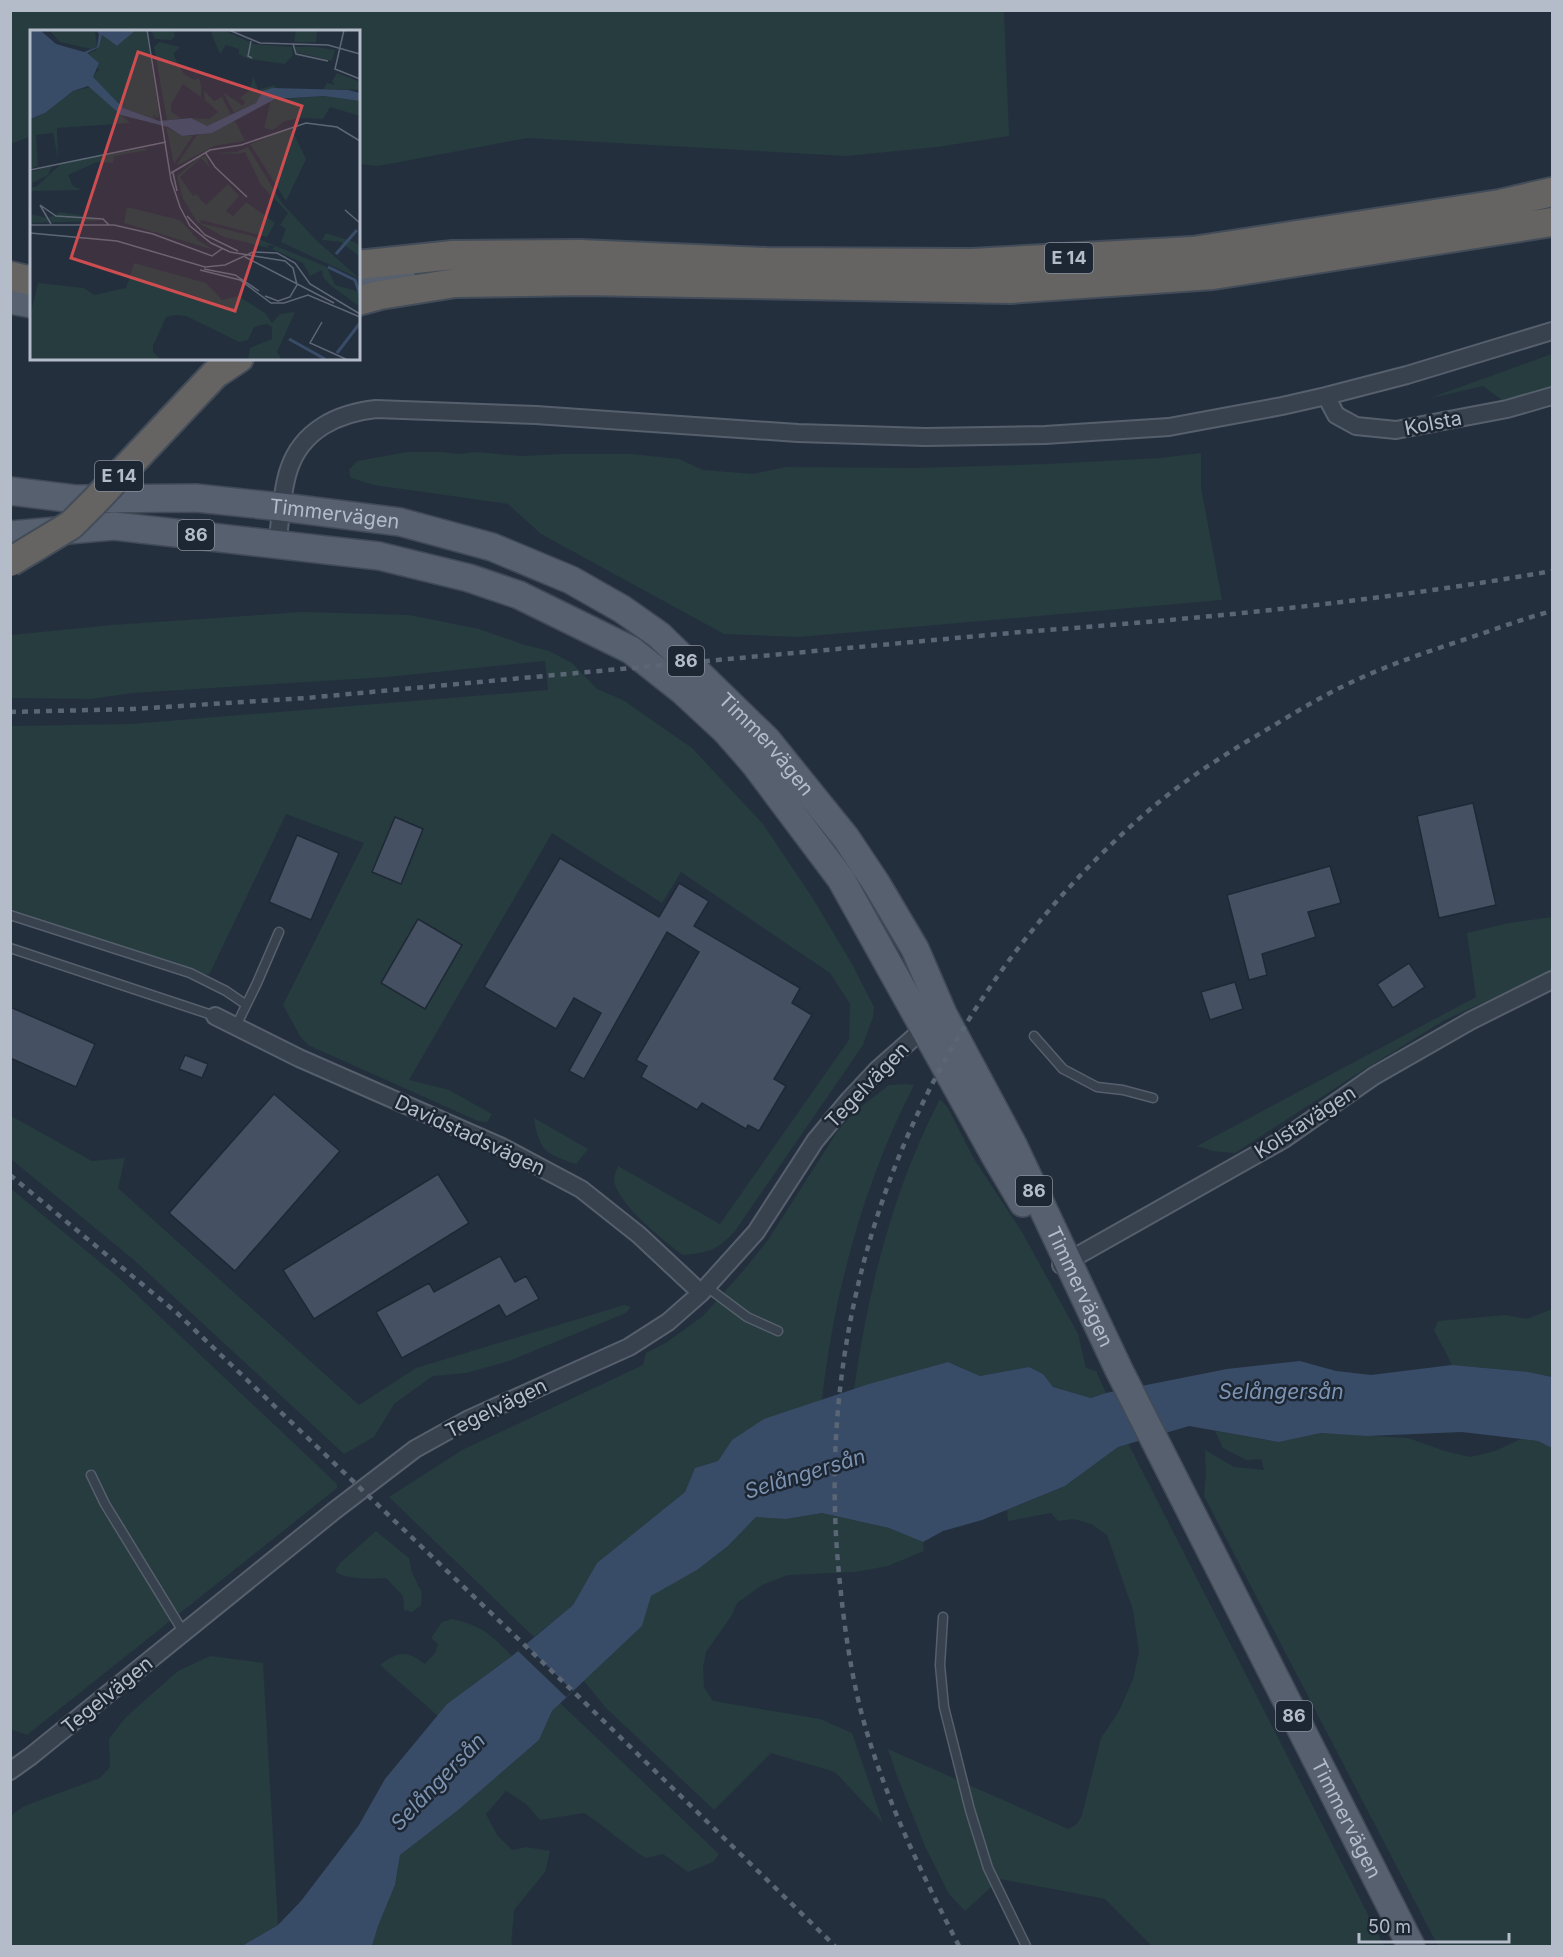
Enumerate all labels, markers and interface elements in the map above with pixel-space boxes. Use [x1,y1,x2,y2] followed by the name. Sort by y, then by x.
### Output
[30,30,360,360] inset map
[1045,243,1093,273] road number: E 14
[1402,406,1464,440] street label: Kolsta
[95,461,143,491] road number: E 14
[269,494,401,534] street label: Timmervägen
[178,520,214,550] road number: 86
[668,646,704,676] road number: 86
[714,688,819,800] street label: Timmervägen
[820,1037,914,1133] street label: Tegelvägen
[1250,1080,1360,1164] street label: Kolstavägen
[391,1090,549,1180] street label: Davidstadsvägen
[1016,1176,1052,1206] road number: 86
[1041,1223,1118,1351] street label: Timmervägen
[441,1373,551,1443] street label: Tegelvägen
[1218,1379,1344,1404] water label: Selångersån
[741,1443,868,1504] water label: Selångersån
[57,1651,157,1739] street label: Tegelvägen
[1276,1701,1312,1731] road number: 86
[385,1728,490,1835] water label: Selångersån
[1306,1755,1387,1882] street label: Timmervägen
[1359,1906,1509,1944] scale bar
[1368,1916,1411,1937] text: 50 m

